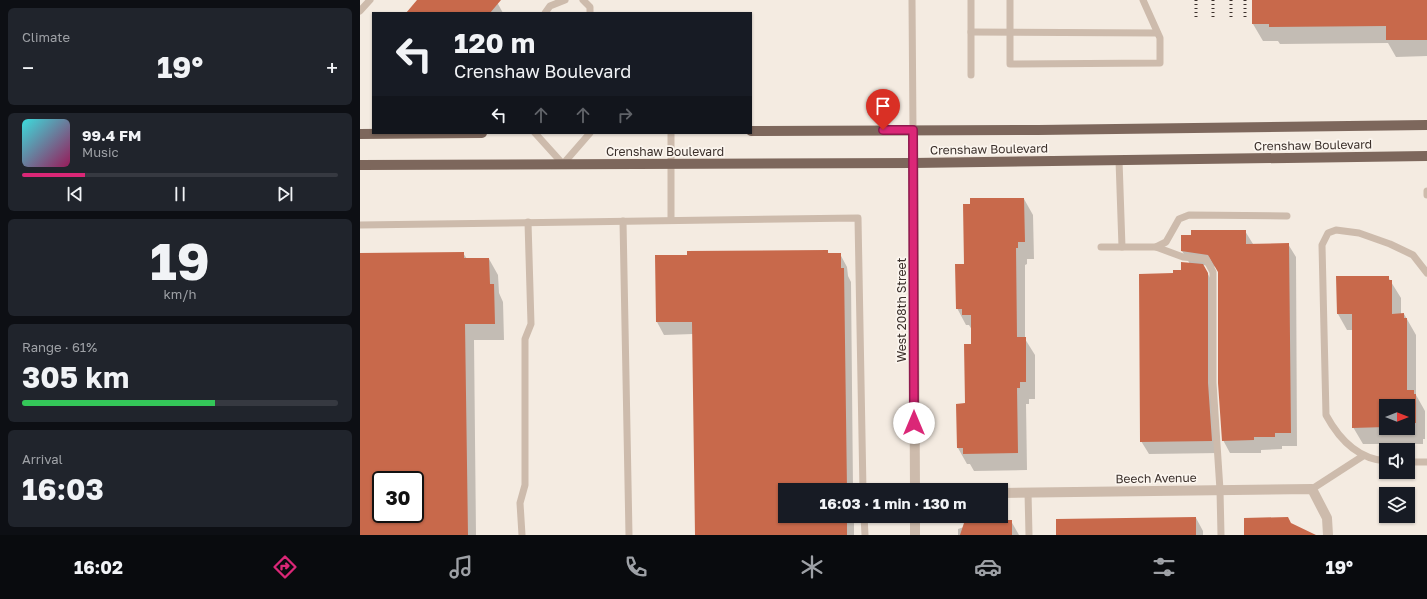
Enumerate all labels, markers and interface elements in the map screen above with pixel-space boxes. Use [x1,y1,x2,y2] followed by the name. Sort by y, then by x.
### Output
[454,26,535,59] text: 120 m
[388,28,440,80] icon: left
[22,29,70,45] text: Climate
[157,49,203,85] text: 19°
[22,54,34,81] text: −
[326,54,338,81] text: +
[454,60,631,82] text: Crenshaw Boulevard
[866,89,900,130] pin
[872,95,894,117] icon: arrive
[488,104,510,126] icon: left
[530,104,552,126] icon: ahead
[572,104,594,126] icon: ahead
[614,104,636,126] icon: right
[82,126,141,144] text: 99.4 FM
[1254,136,1372,154] street label: Crenshaw Boulevard
[930,140,1048,158] street label: Crenshaw Boulevard
[82,144,119,160] text: Music
[606,144,724,159] street label: Crenshaw Boulevard
[64,183,86,205] icon: previous
[169,183,191,205] icon: pause
[274,183,296,205] icon: next
[150,229,210,291] text: 19
[894,258,909,362] street label: West 208th Street
[163,286,197,302] text: km/h
[22,339,97,355] text: Range · 61%
[22,359,129,395] text: 305 km
[1379,399,1415,435] north arrow
[1379,399,1415,523] map controls
[893,402,935,444] position arrow
[1379,443,1415,479] button: sound
[22,451,63,467] text: Arrival
[1115,470,1197,486] street label: Beech Avenue
[22,471,104,507] text: 16:03
[372,471,424,523] speed limit sign: 30
[1379,487,1415,523] button: layers
[820,494,966,512] text: 16:03 · 1 min · 130 m
[271,553,299,581] icon: directions
[447,553,475,581] icon: music
[622,553,650,581] icon: phone
[798,553,826,581] icon: climate
[974,553,1002,581] icon: car
[1150,553,1178,581] icon: filters
[74,556,123,578] text: 16:02
[1325,556,1353,578] text: 19°

